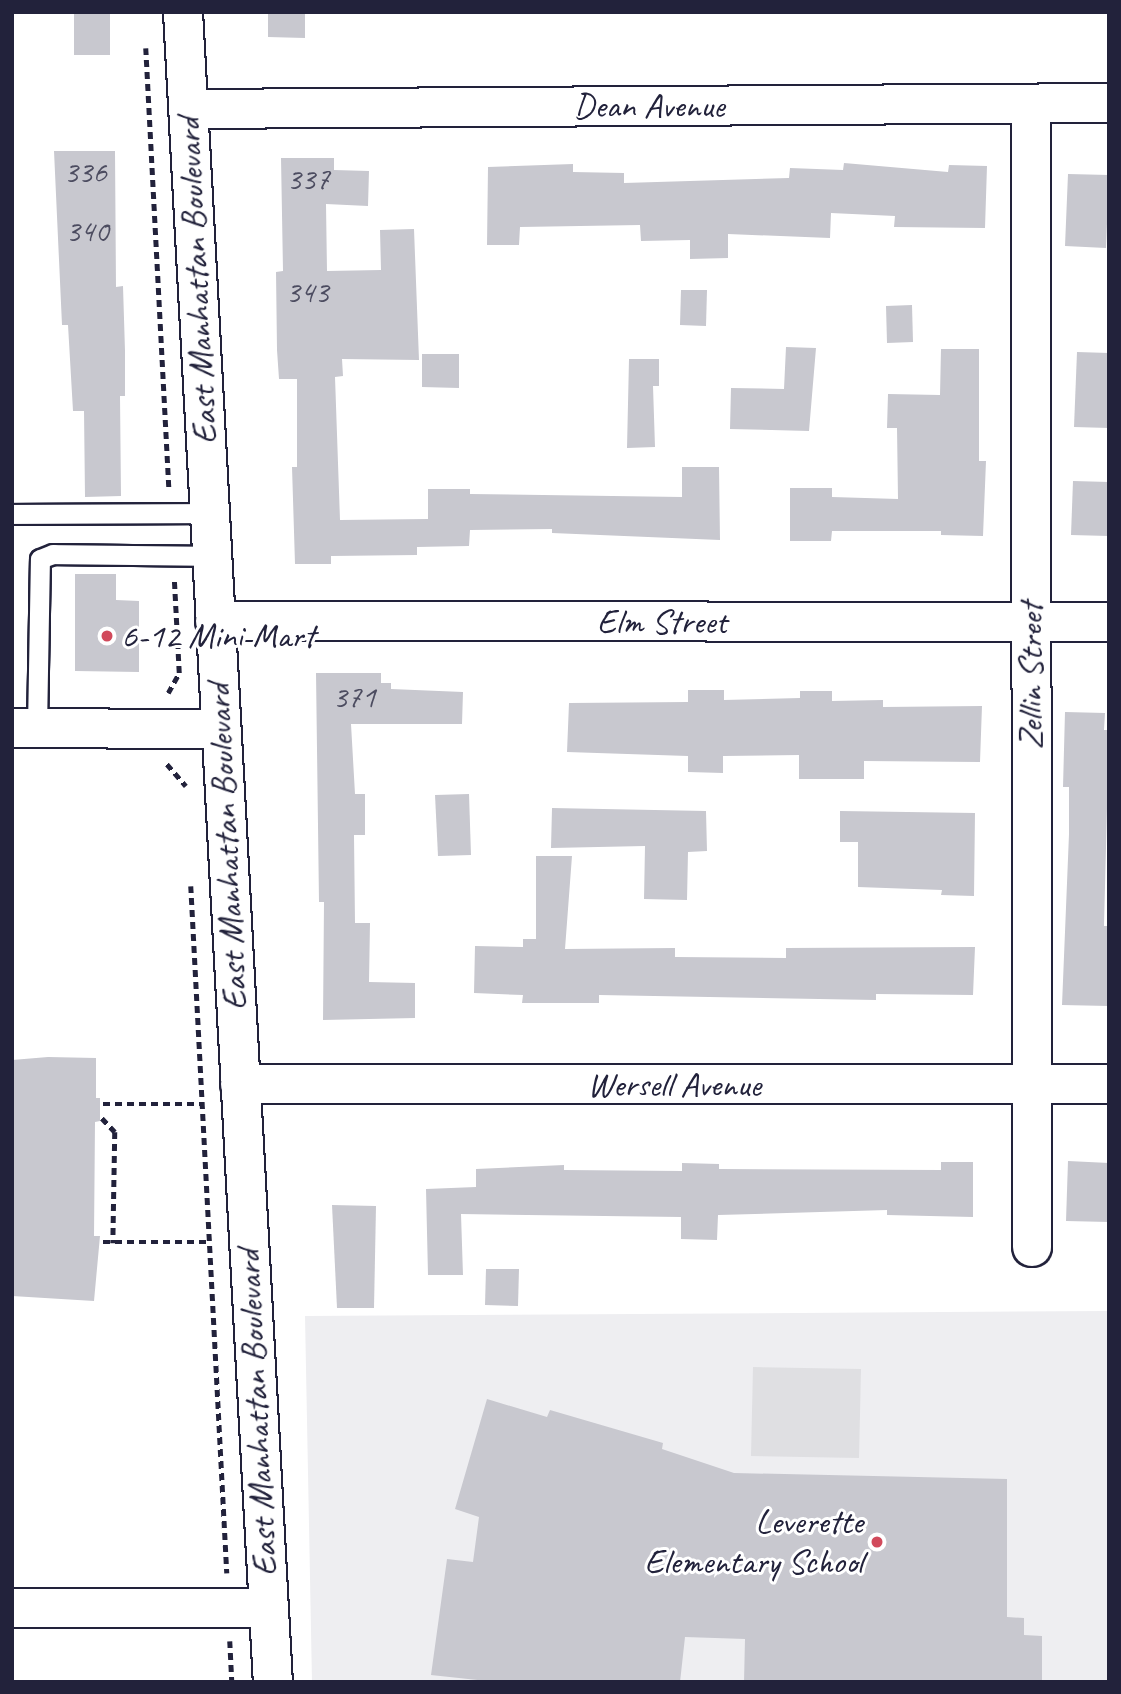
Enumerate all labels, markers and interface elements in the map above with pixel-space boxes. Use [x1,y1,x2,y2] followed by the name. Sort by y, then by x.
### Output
[574,85,724,127] street label: Dean Avenue
[167,116,227,446] street label: East Manhattan Boulevard
[63,153,107,191] house number: 336
[286,160,330,198] house number: 337
[65,212,109,250] house number: 340
[285,273,329,311] house number: 343
[597,601,727,643] street label: Elm Street
[1010,602,1052,750] street label: Zellin Street
[121,615,316,657] place label: 6-12 Mini Mart
[99,628,115,644] marker: 6-12 Mini Mart
[332,678,376,716] house number: 371
[197,682,257,1012] street label: East Manhattan Boulevard
[587,1064,761,1106] street label: Wersell Avenue
[227,1248,287,1578] street label: East Manhattan Boulevard
[644,1501,863,1583] place label: Leverette Elementary School
[869,1534,885,1550] marker: Leverette Elementary School

